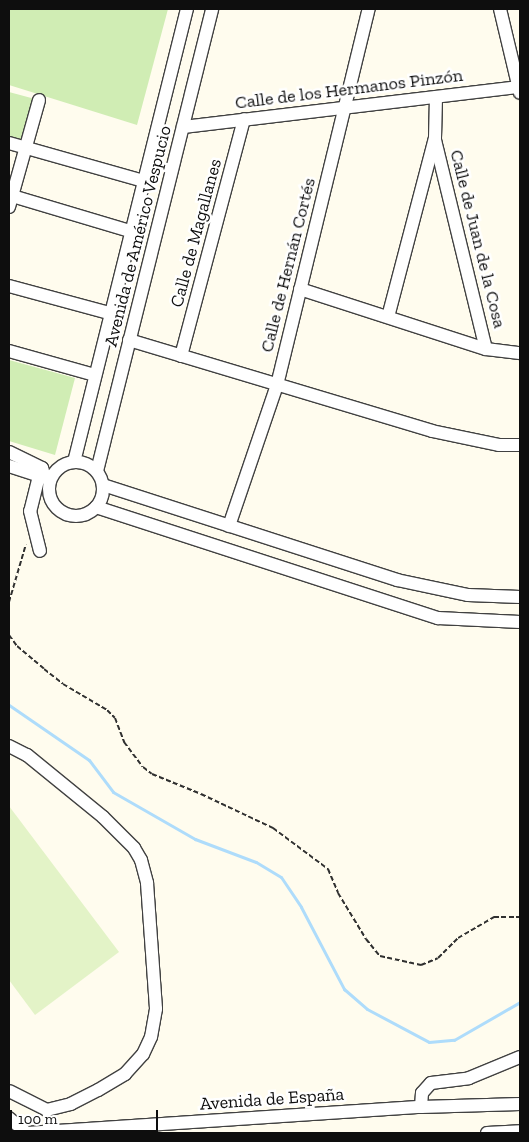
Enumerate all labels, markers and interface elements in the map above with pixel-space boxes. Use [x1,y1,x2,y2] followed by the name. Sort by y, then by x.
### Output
[234,64,464,114] street label: Calle de los Hermanos Pinzón
[100,123,176,349] street label: Avenida de Américo Vespucio
[445,147,511,331] street label: Calle de Juan de la Cosa
[166,156,226,310] street label: Calle de Magallanes
[256,176,320,354] street label: Calle de Hernán Cortés
[199,1083,345,1115] street label: Avenida de España
[12,1100,160,1132] scale bar
[18,1110,57,1128] text: 100 m

